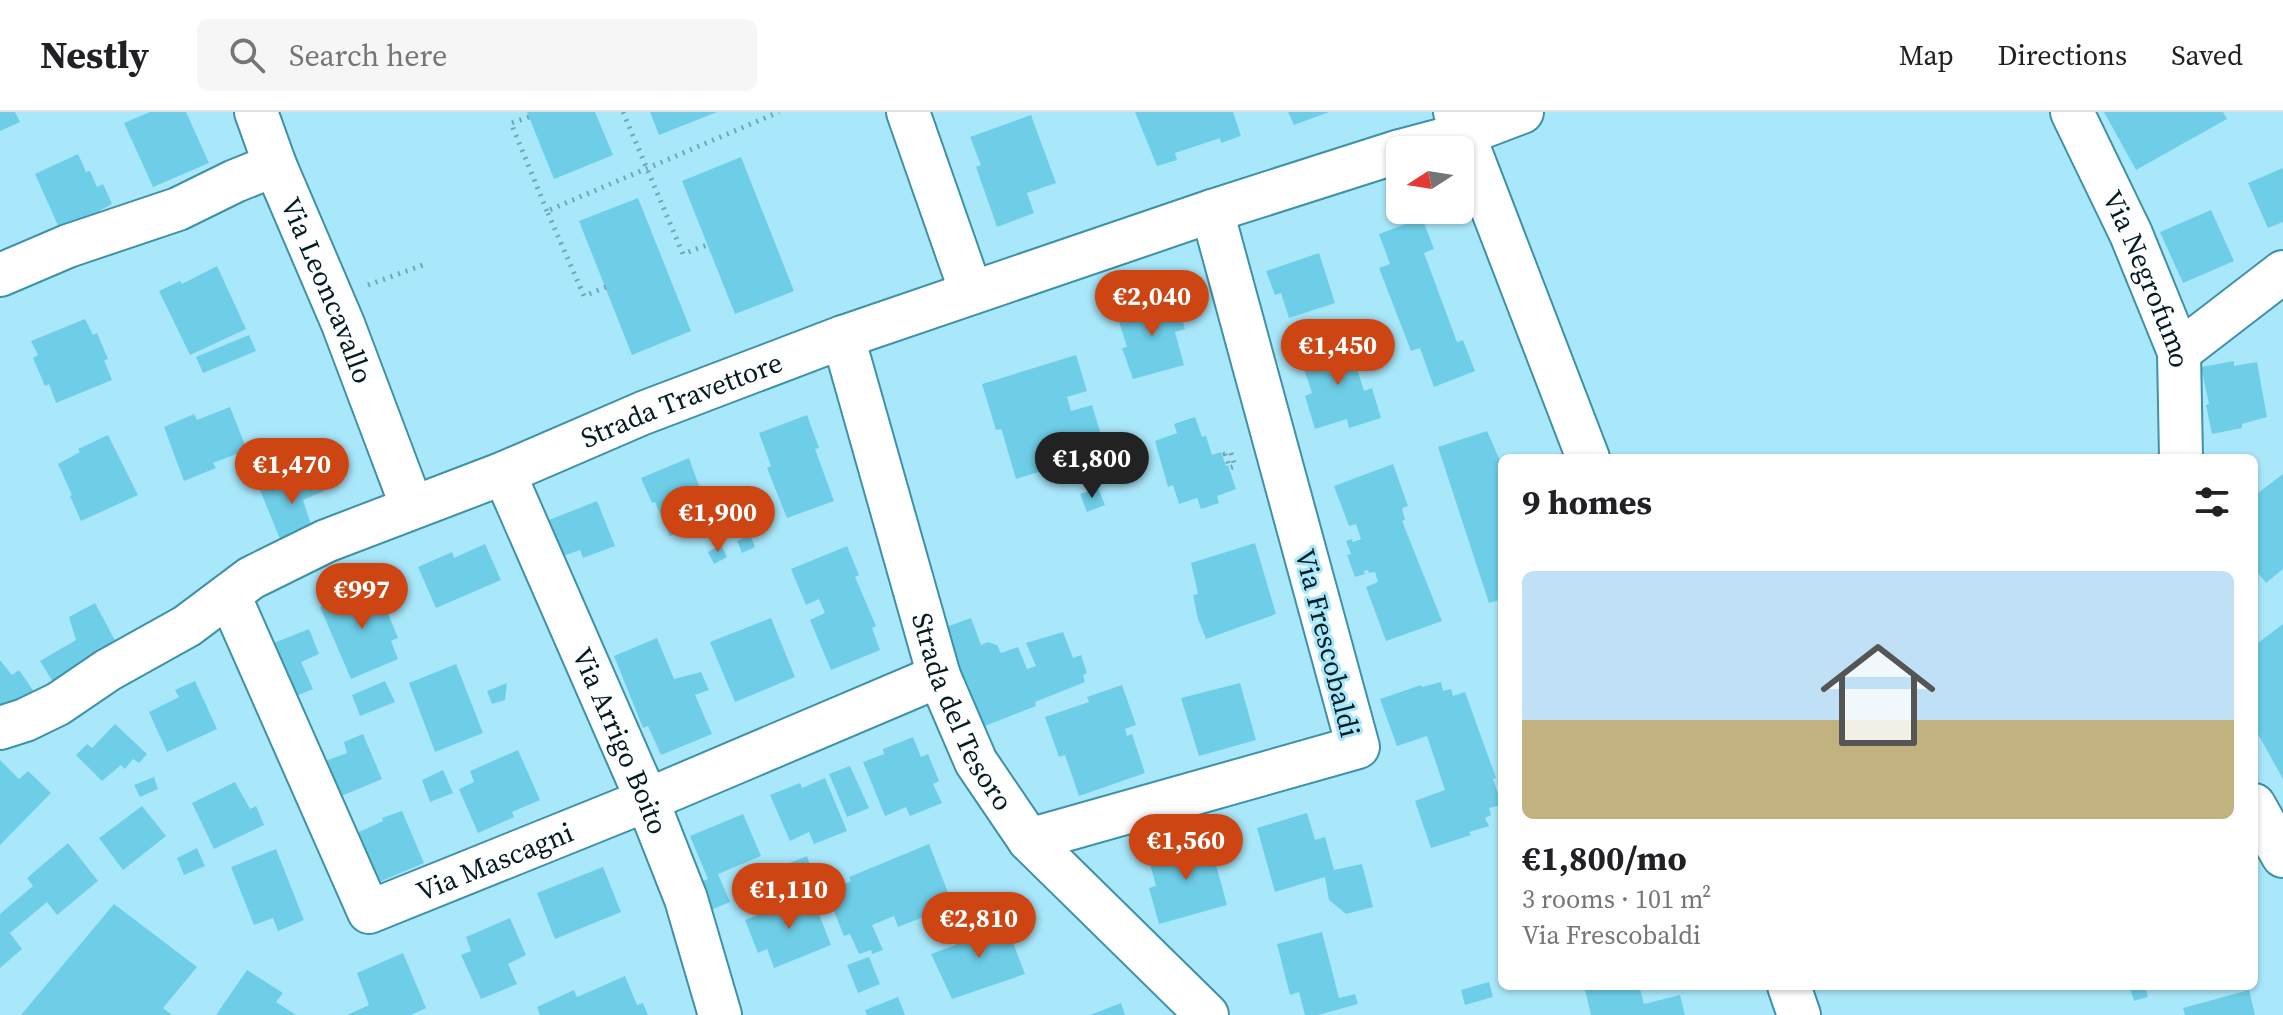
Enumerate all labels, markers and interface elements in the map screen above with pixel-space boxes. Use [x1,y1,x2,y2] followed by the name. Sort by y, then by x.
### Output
[197,19,757,91] search box
[40,29,149,81] text: Nestly
[225,33,269,77] icon: search
[289,35,447,76] text: Search here
[1899,36,1954,74] text: Map
[1998,36,2127,74] text: Directions
[2171,36,2243,74] text: Saved
[1386,136,1474,224] north arrow
[1386,136,1474,224] map controls
[2094,184,2198,368] street label: Via Negrofumo
[272,191,383,388] street label: Via Leoncavallo
[1087,270,1217,338] pin: €2,040
[1113,278,1191,314] text: €2,040
[1273,319,1403,387] pin: €1,450
[1299,327,1377,363] text: €1,450
[575,343,788,457] street label: Strada Travettore
[1027,432,1157,500] pin: €1,800
[227,438,357,506] pin: €1,470
[1053,440,1131,476] text: €1,800
[253,446,331,482] text: €1,470
[1522,479,1652,525] text: 9 homes
[2190,480,2234,524] icon: filters
[653,486,783,554] pin: €1,900
[679,494,757,530] text: €1,900
[1286,545,1370,741] street label: Via Frescobaldi
[315,563,409,631] pin: €997
[334,571,390,607] text: €997
[903,608,1022,818] street label: Strada del Tesoro
[1806,623,1950,767] icon: home
[564,641,678,840] street label: Via Arrigo Boito
[411,813,579,910] street label: Via Mascagni
[1121,814,1251,882] pin: €1,560
[1147,822,1225,858] text: €1,560
[1522,835,1687,881] text: €1,800/mo
[724,863,854,931] pin: €1,110
[750,871,828,907] text: €1,110
[1522,881,1711,917] text: 3 rooms · 101 m²
[914,892,1044,960] pin: €2,810
[940,900,1018,936] text: €2,810
[1522,917,1701,953] text: Via Frescobaldi

